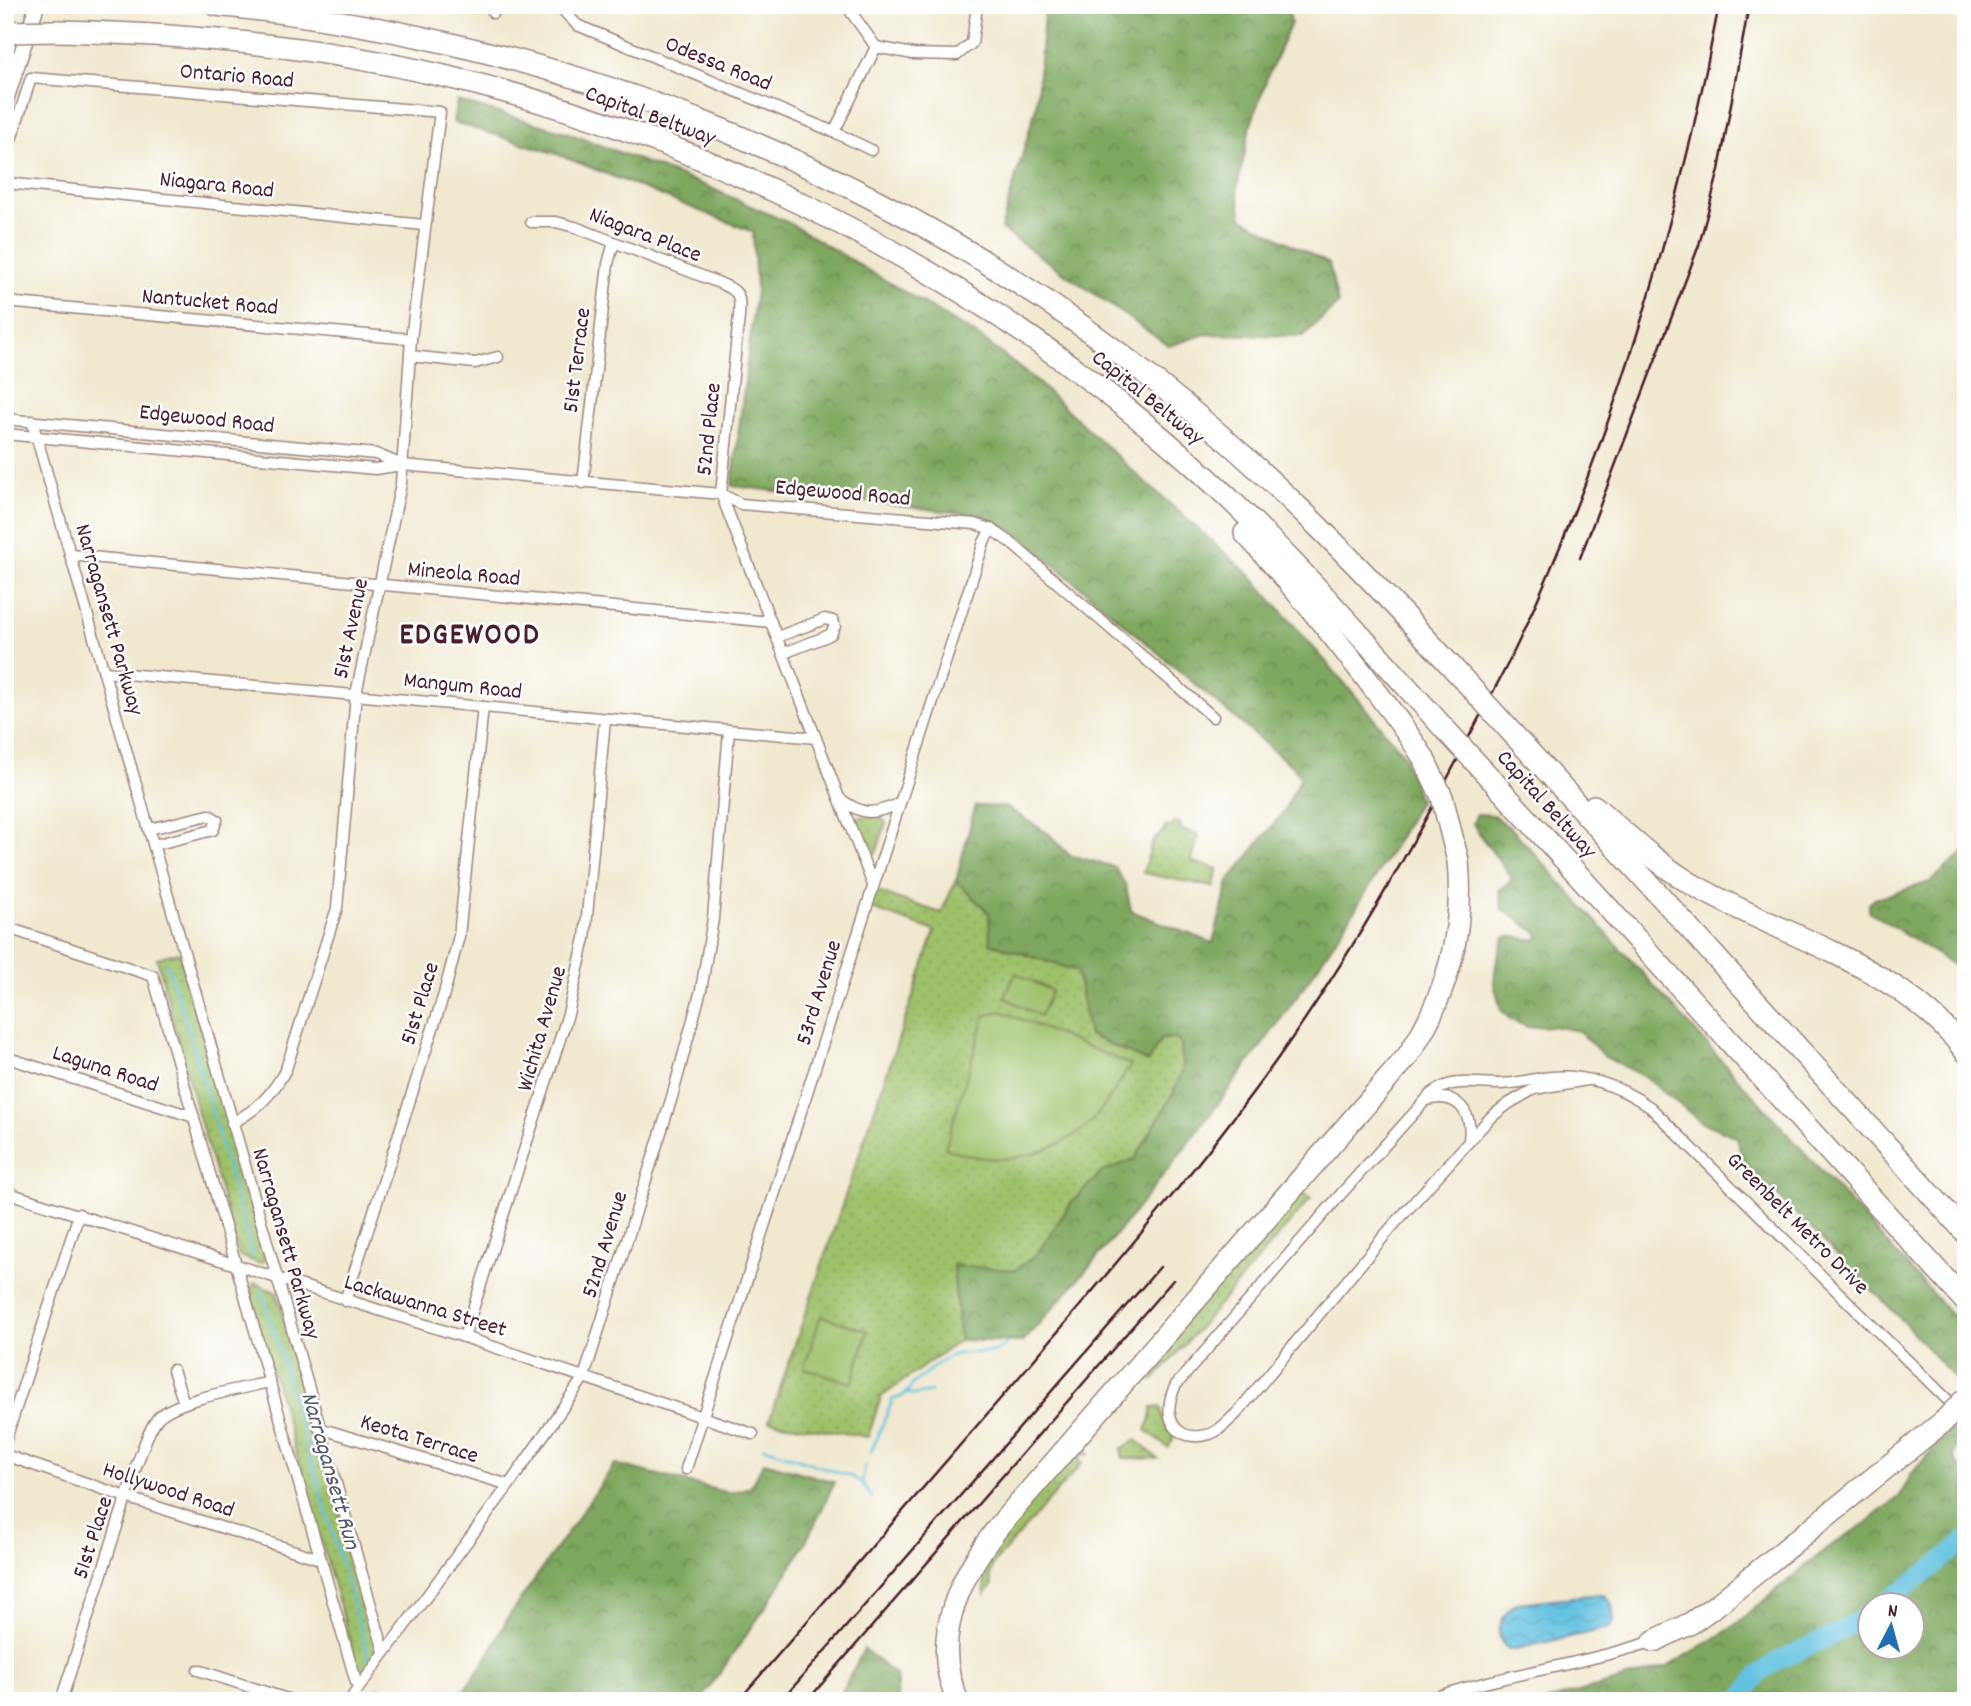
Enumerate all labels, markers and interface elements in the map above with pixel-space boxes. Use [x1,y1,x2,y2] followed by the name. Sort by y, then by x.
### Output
[659,29,776,102] street label: Odessa Road
[178,56,295,99] street label: Ontario Road
[580,78,720,156] street label: Capital Beltway
[158,164,275,209] street label: Niagara Road
[584,200,706,273] street label: Niagara Place
[140,281,279,326] street label: Nantucket Road
[556,306,601,415] street label: 51st Terrace
[1083,343,1211,455] street label: Capital Beltway
[689,381,732,478] street label: 52nd Place
[137,397,276,444] street label: Edgewood Road
[774,472,912,517] street label: Edgewood Road
[65,520,151,720] street label: Narragansett Parkway
[406,554,522,597] street label: Mineola Road
[326,575,379,682] street label: 51st Avenue
[399,616,541,659] district label: EDGEWOOD
[402,665,524,710] street label: Mangum Road
[1487,743,1604,868] street label: Capital Beltway
[789,936,852,1050] street label: 53rd Avenue
[393,958,450,1050] street label: 51st Place
[510,962,577,1095] street label: Wichita Avenue
[48,1038,162,1103] street label: Laguna Road
[242,1144,328,1344] street label: Narragansett Parkway
[1717,1145,1876,1304] street label: Greenbelt Metro Drive
[574,1187,638,1303] street label: 52nd Avenue
[340,1267,510,1348] street label: Lackawanna Street
[290,1388,368,1554] water label: Narragansett Run
[356,1407,482,1474] street label: Keota Terrace
[98,1455,238,1528] street label: Hollywood Road
[65,1492,123,1584] street label: 51st Place
[1856,1590,1926,1660] north arrow
[1886,1599,1898,1626] text: N

